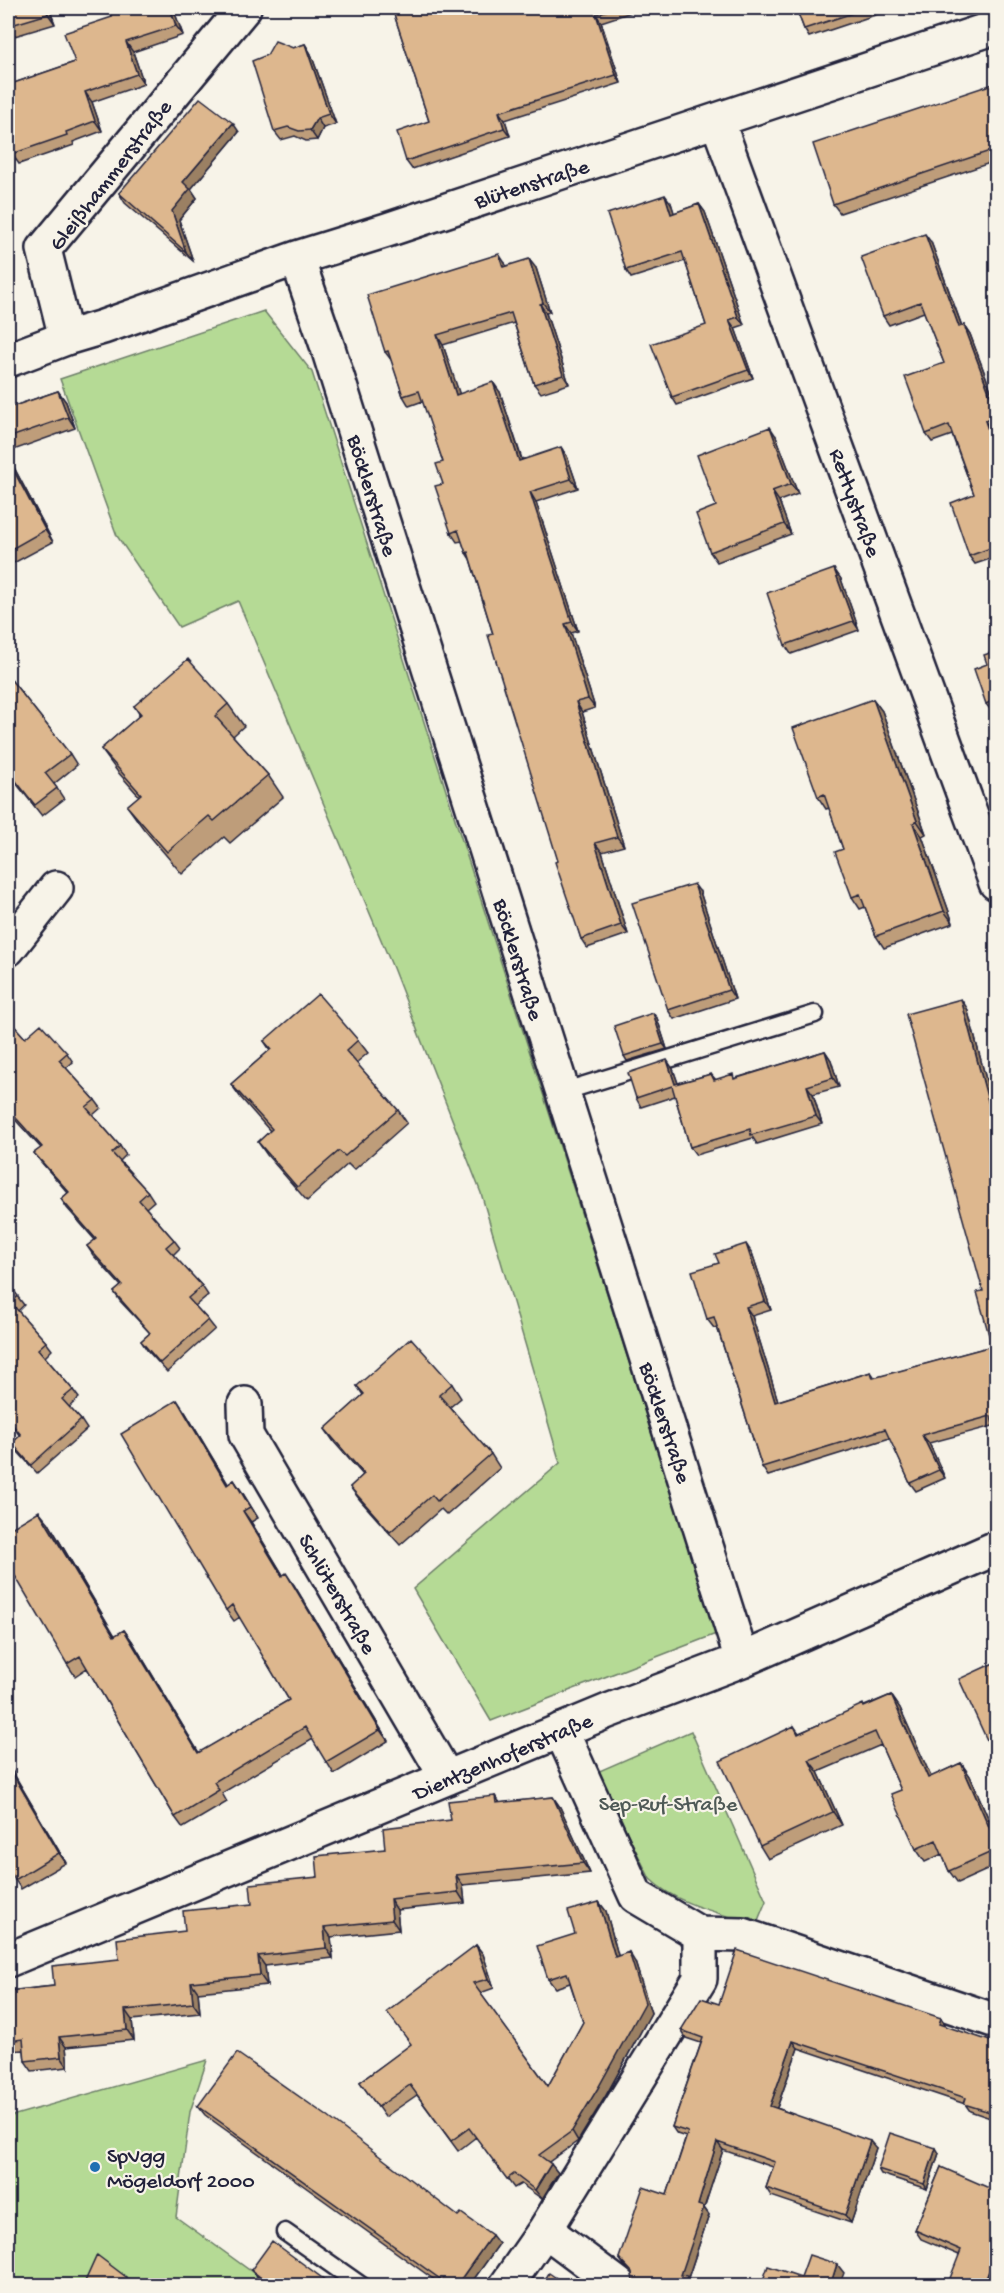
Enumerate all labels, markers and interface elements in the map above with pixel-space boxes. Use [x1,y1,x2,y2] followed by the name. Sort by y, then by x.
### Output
[45,95,180,257] street label: Gleißhammerstraße
[471,155,593,217] street label: Blütenstraße
[339,431,401,561] street label: Böcklerstraße
[822,446,885,562] street label: Rettystraße
[485,895,547,1025] street label: Böcklerstraße
[631,1358,695,1488] street label: Böcklerstraße
[291,1530,381,1660] street label: Schlüterstraße
[408,1709,598,1809] street label: Dientzenhoferstraße
[599,1793,738,1819] park label: Sep-Ruf-Straße
[107,2145,255,2196] place label: SpVgg Mögeldorf 2000
[88,2160,102,2174] marker: SpVgg Mögeldorf 2000

